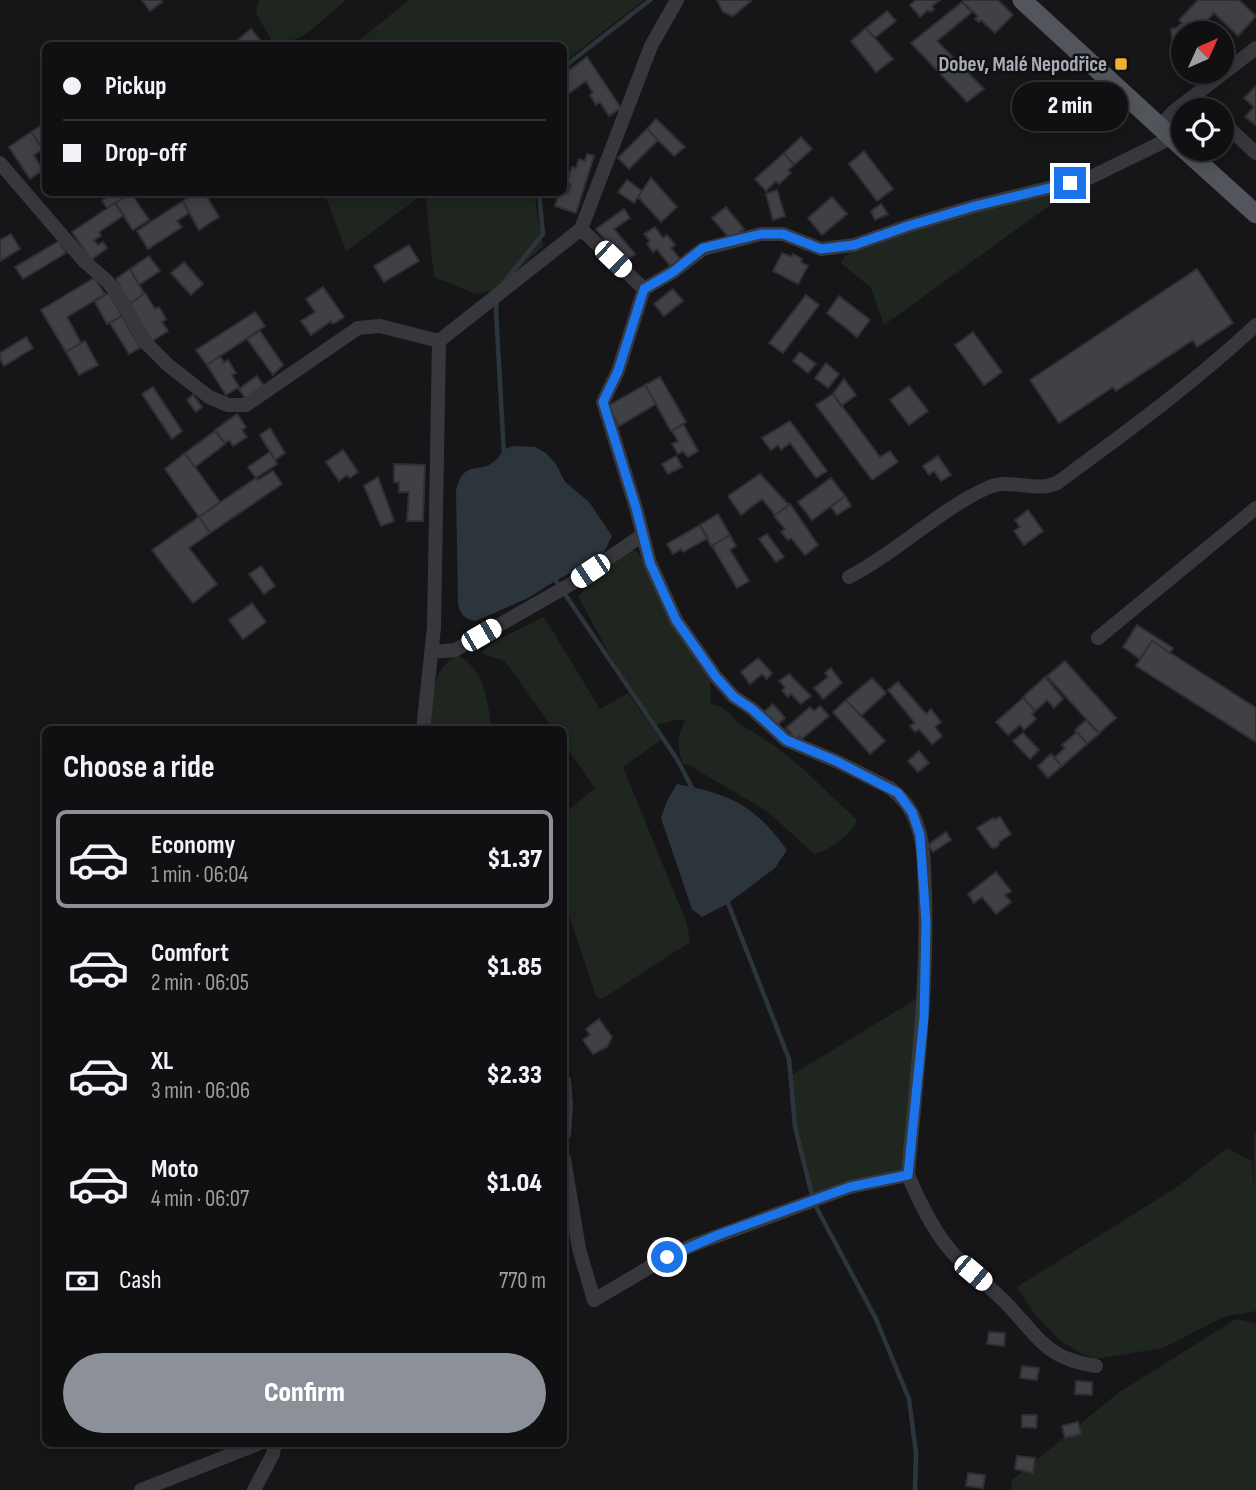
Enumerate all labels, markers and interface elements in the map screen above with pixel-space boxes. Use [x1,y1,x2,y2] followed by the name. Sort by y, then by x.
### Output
[1171,21,1234,84] north arrow
[1171,21,1234,161] map controls
[938,52,1107,77] place label: Dobev, Malé Nepodřice
[1113,56,1129,72] marker: Dobev, Malé Nepodřice
[105,71,167,102] text: Pickup
[1012,82,1128,130] callout: 2 min
[1048,92,1092,120] text: 2 min
[1171,98,1234,161] button: locate
[105,138,186,169] text: Drop-off
[1054,167,1086,199] route end
[591,237,636,281] car
[567,551,614,591] car
[458,615,505,655] car
[63,748,215,787] text: Choose a ride
[67,828,130,891] icon: car
[151,830,235,861] text: Economy
[487,844,542,875] text: $1.37
[151,861,248,889] text: 1 min · 06:04
[67,936,130,999] icon: car
[151,938,229,969] text: Comfort
[486,952,542,983] text: $1.85
[151,969,249,997] text: 2 min · 06:05
[67,1044,130,1107] icon: car
[151,1046,173,1077] text: XL
[487,1060,542,1091] text: $2.33
[151,1077,250,1105] text: 3 min · 06:06
[67,1152,130,1215] icon: car
[151,1154,199,1185] text: Moto
[486,1168,542,1199] text: $1.04
[151,1185,249,1213] text: 4 min · 06:07
[651,1241,683,1273] route start
[951,1251,996,1295] car
[63,1262,101,1300] icon: cash
[119,1265,162,1296] text: Cash
[499,1267,546,1295] text: 770 m
[63,1353,546,1433] button: Confirm

